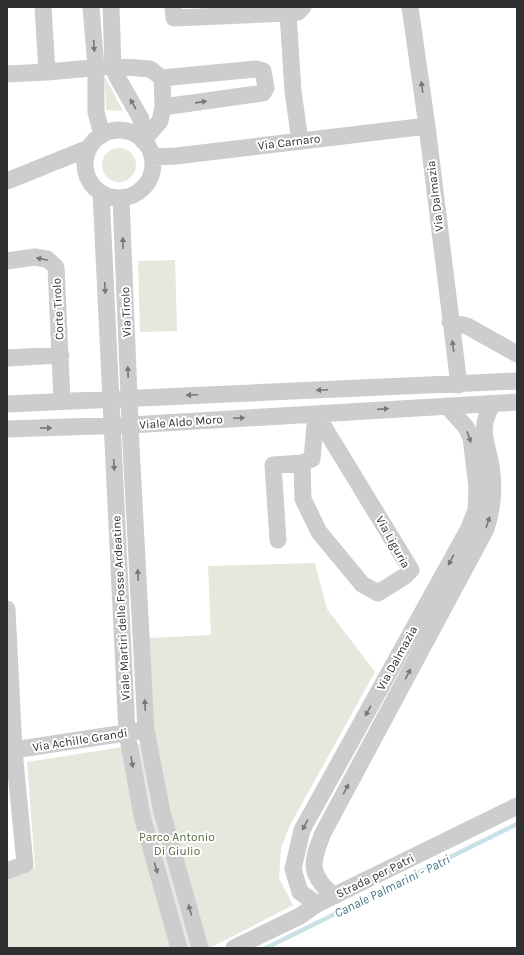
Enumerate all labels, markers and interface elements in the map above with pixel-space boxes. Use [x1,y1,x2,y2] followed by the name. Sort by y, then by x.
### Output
[91,40,98,52] one-way arrow
[419,81,425,93] one-way arrow
[129,98,136,110] one-way arrow
[195,99,207,105] one-way arrow
[257,131,321,153] street label: Via Carnaro
[424,160,446,232] street label: Via Dalmazia
[120,236,126,249] one-way arrow
[36,255,49,261] one-way arrow
[49,278,67,340] street label: Corte Tirolo
[102,282,109,294] one-way arrow
[118,287,134,337] street label: Via Tirolo
[450,340,456,352] one-way arrow
[125,366,132,378] one-way arrow
[315,387,328,393] one-way arrow
[186,392,198,399] one-way arrow
[377,406,389,413] one-way arrow
[139,412,223,432] street label: Viale Aldo Moro
[233,415,245,422] one-way arrow
[40,424,52,431] one-way arrow
[467,431,473,443] one-way arrow
[111,459,117,472] one-way arrow
[373,513,413,571] street label: Via Liguria
[109,515,133,701] street label: Viale Martiri delle Fosse Ardeatine
[485,516,491,528] one-way arrow
[448,554,454,566] one-way arrow
[135,568,141,581] one-way arrow
[374,623,420,693] street label: Via Dalmazia
[405,668,411,680] one-way arrow
[141,699,148,711] one-way arrow
[365,705,371,717] one-way arrow
[31,726,129,754] street label: Via Achille Grandi
[129,756,135,768] one-way arrow
[343,783,350,794] one-way arrow
[302,819,309,830] one-way arrow
[139,830,215,858] park label: Parco Antonio Di Giulio
[332,851,453,921] water label: Canale Palmarini - Patri
[334,851,416,901] street label: Strada per Patri
[153,862,159,874] one-way arrow
[187,904,193,916] one-way arrow

